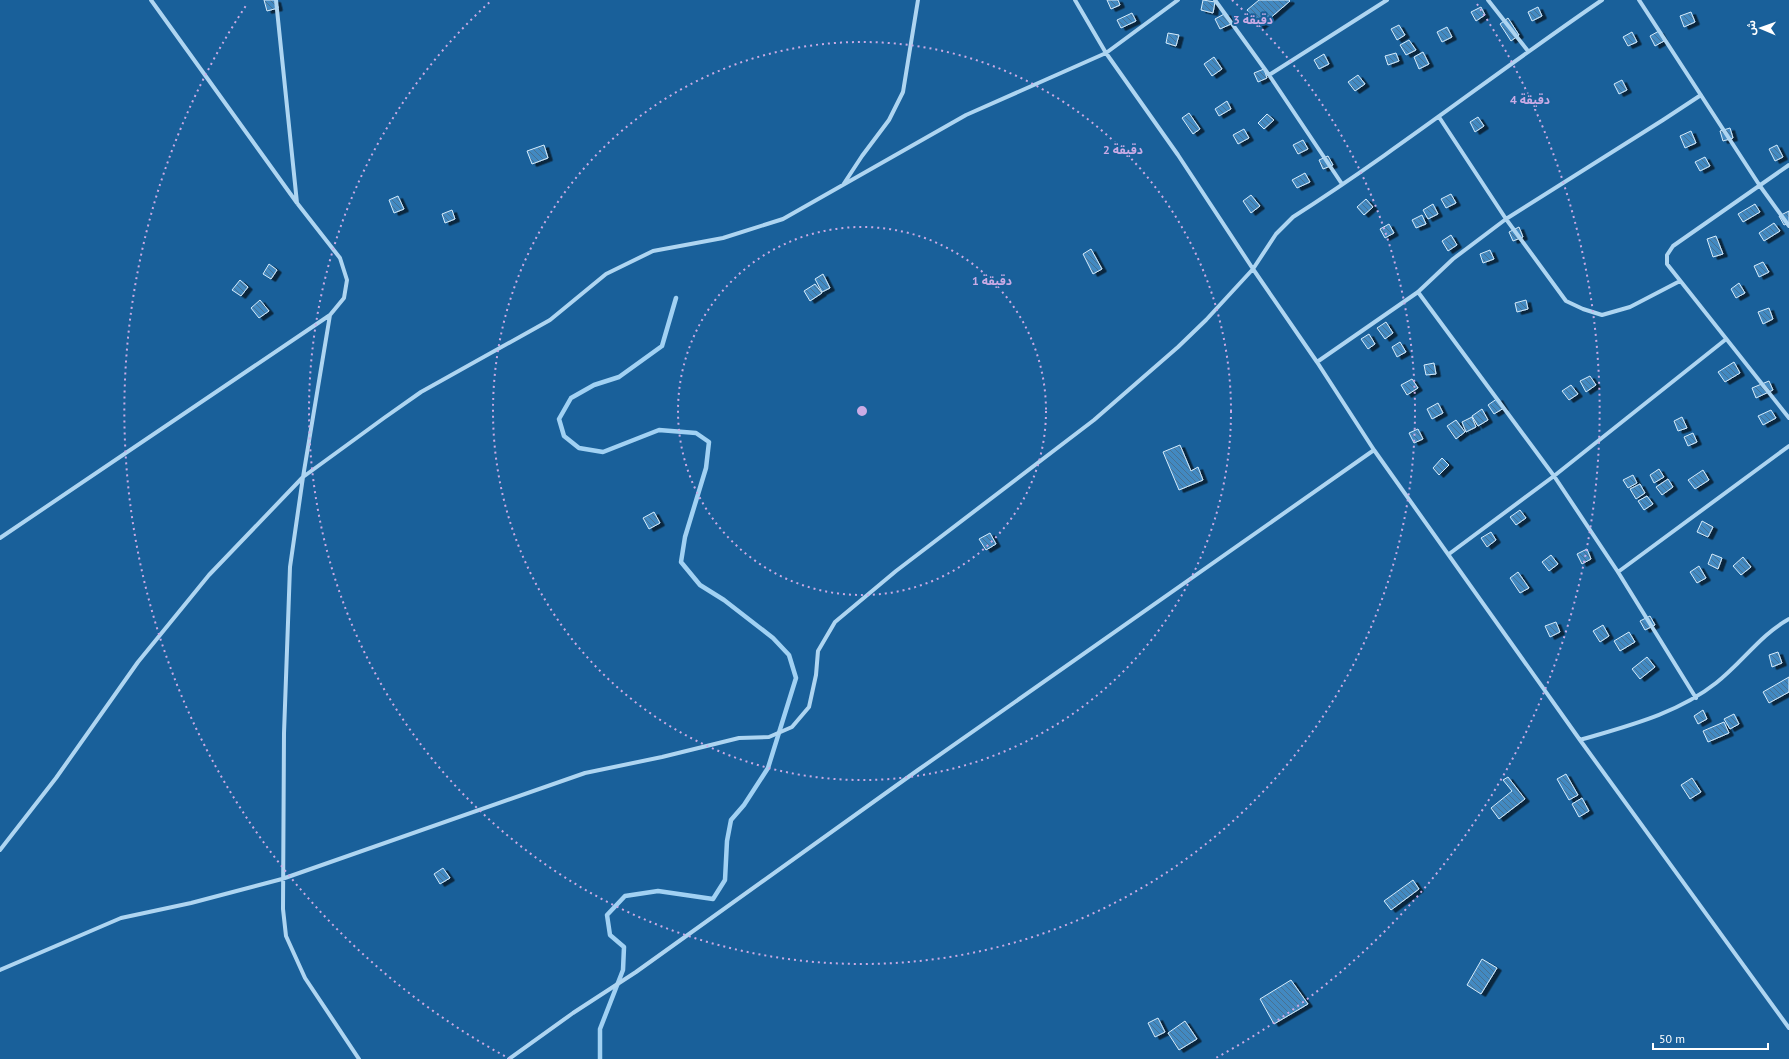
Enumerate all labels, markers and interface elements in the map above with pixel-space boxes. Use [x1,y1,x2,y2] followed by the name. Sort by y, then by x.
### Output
[1741,8,1781,48] north arrow
[1233,12,1273,27] text: 3 دقيقة
[1744,20,1758,35] text: ش
[1510,92,1550,107] text: 4 دقيقة
[1103,142,1143,157] text: 2 دقيقة
[972,273,1012,288] text: 1 دقيقة
[855,404,869,418] centre of rings
[1653,1025,1768,1051] scale bar
[1659,1031,1685,1046] text: 50 m

